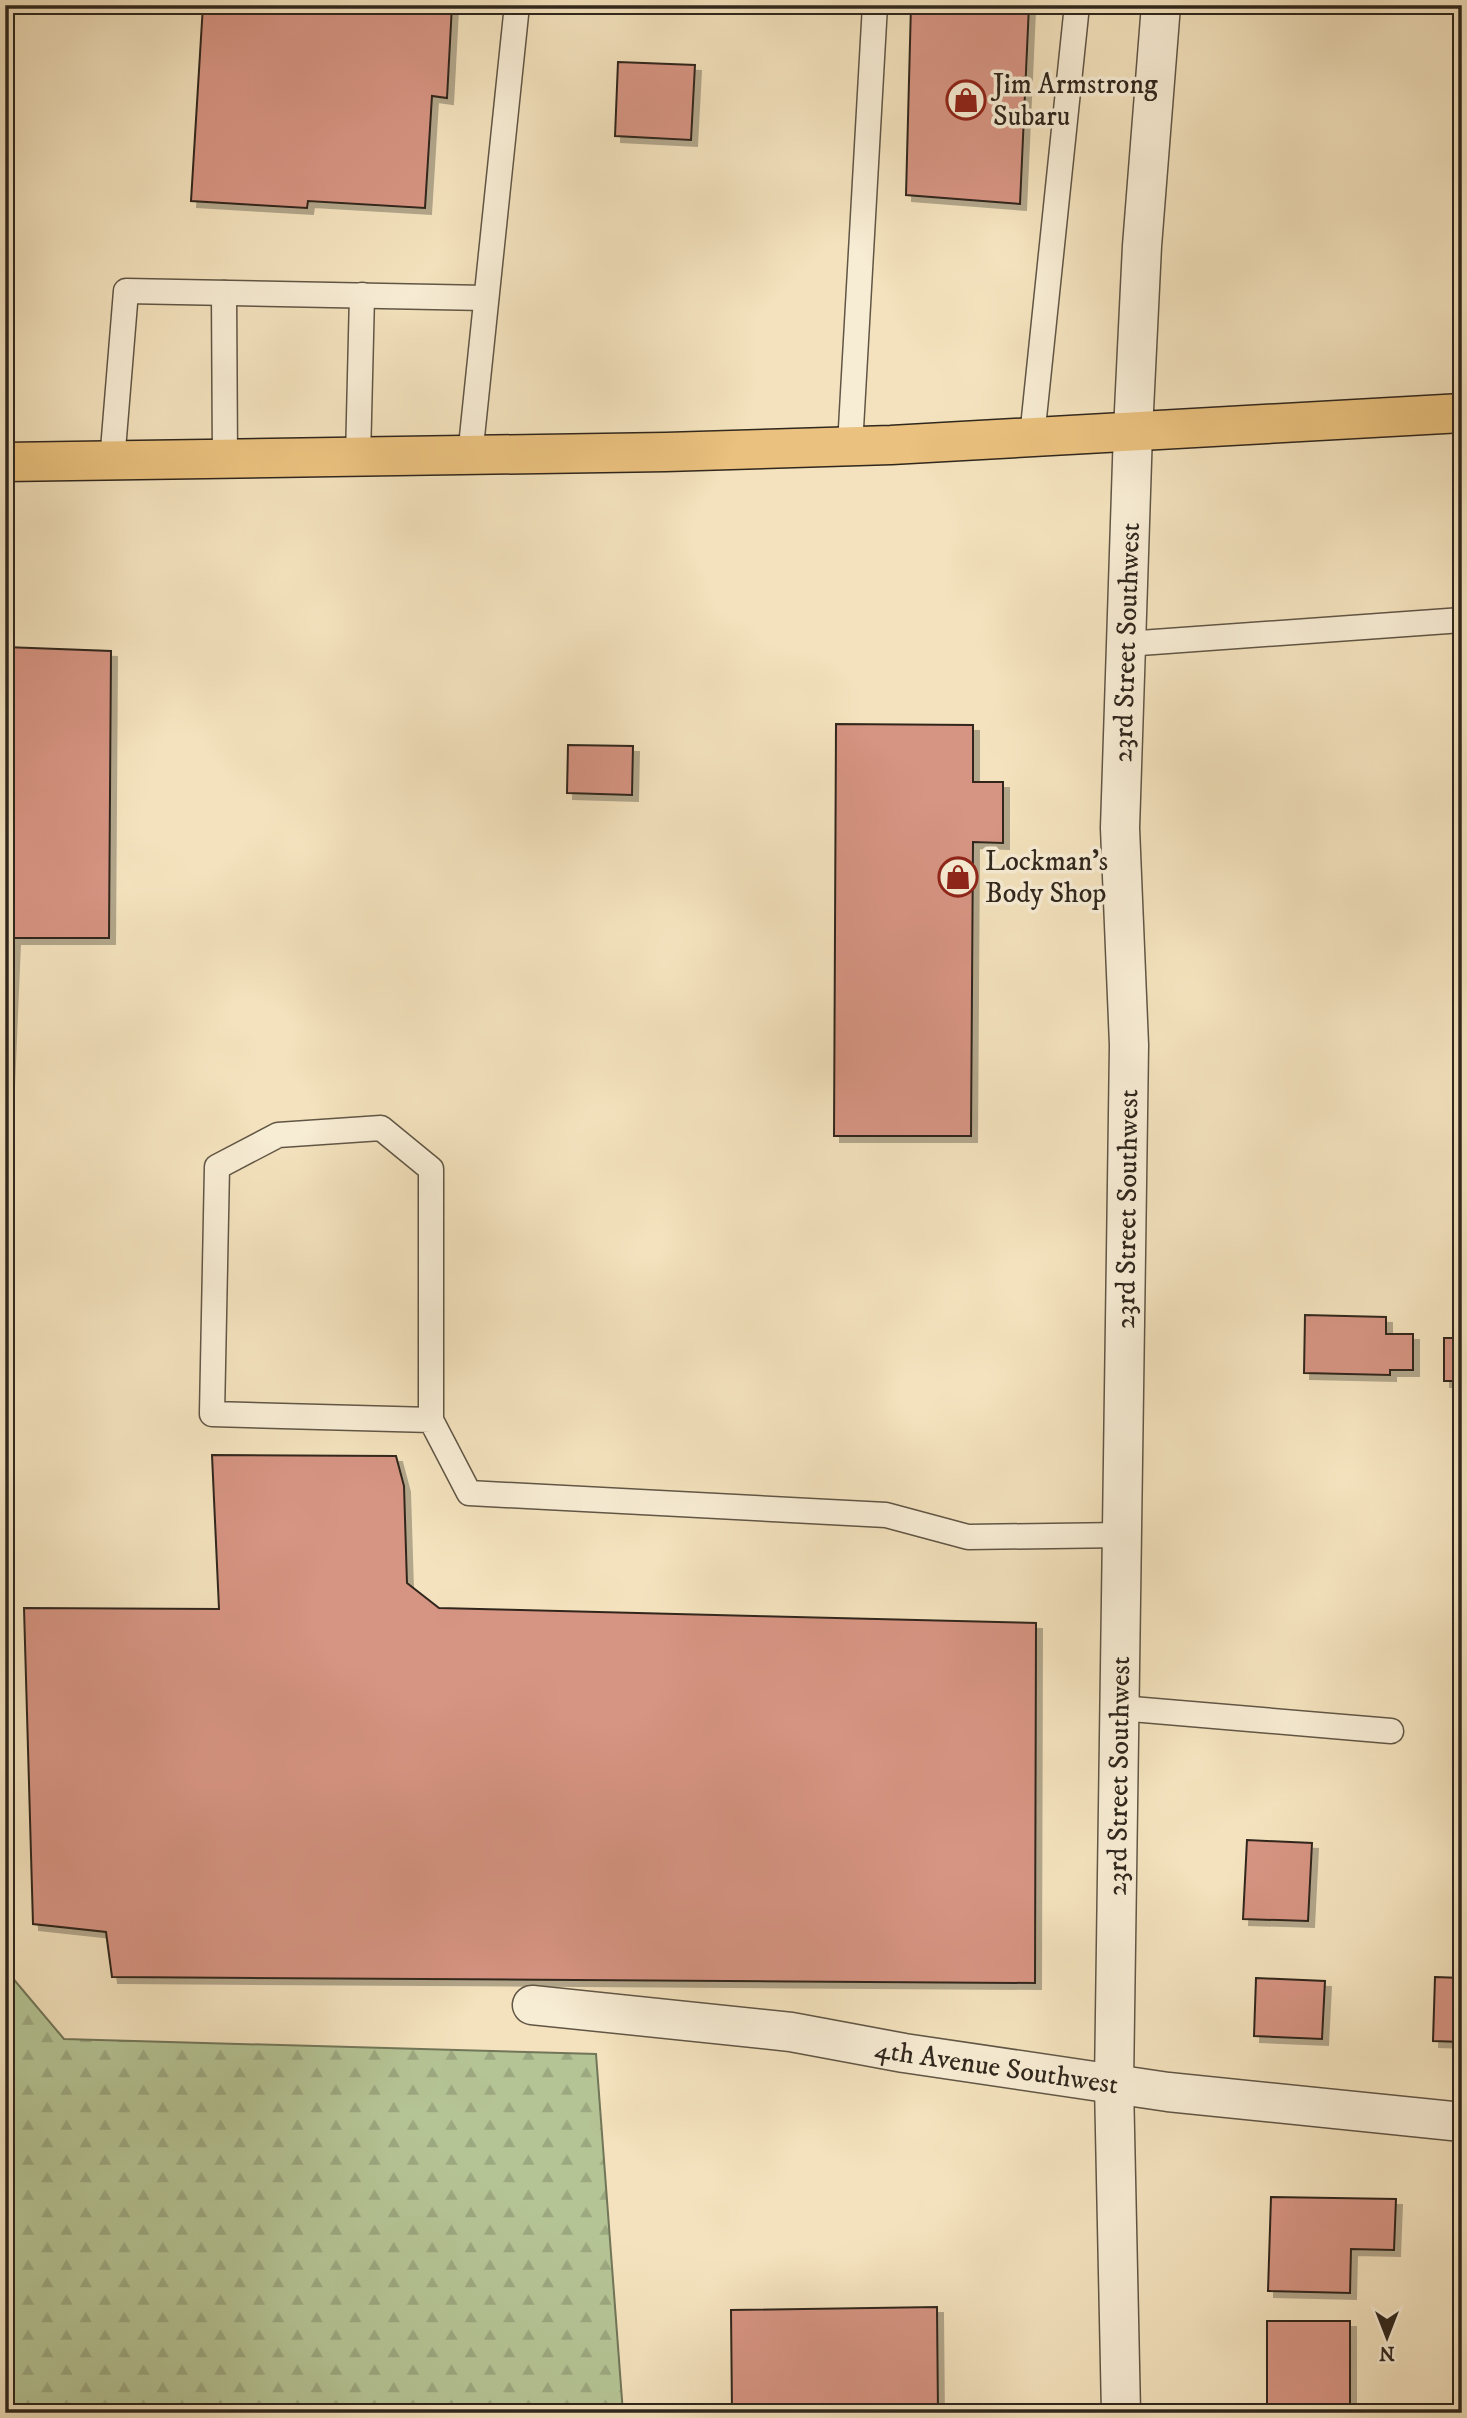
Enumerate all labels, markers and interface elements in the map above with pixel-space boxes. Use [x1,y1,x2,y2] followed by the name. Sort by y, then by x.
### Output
[990,67,1158,134] place label: Jim Armstrong Subaru
[945,79,987,121] shop icon: Jim Armstrong Subaru
[1105,522,1147,763] street label: 23rd Street Southwest
[985,844,1108,911] place label: Lockman's Body Shop
[937,856,979,898] shop icon: Lockman's Body Shop
[1107,1089,1146,1329] street label: 23rd Street Southwest
[1099,1656,1138,1896] street label: 23rd Street Southwest
[872,2030,1121,2102] street label: 4th Avenue Southwest
[1352,2302,1422,2372] north arrow
[1379,2341,1395,2364] text: N

